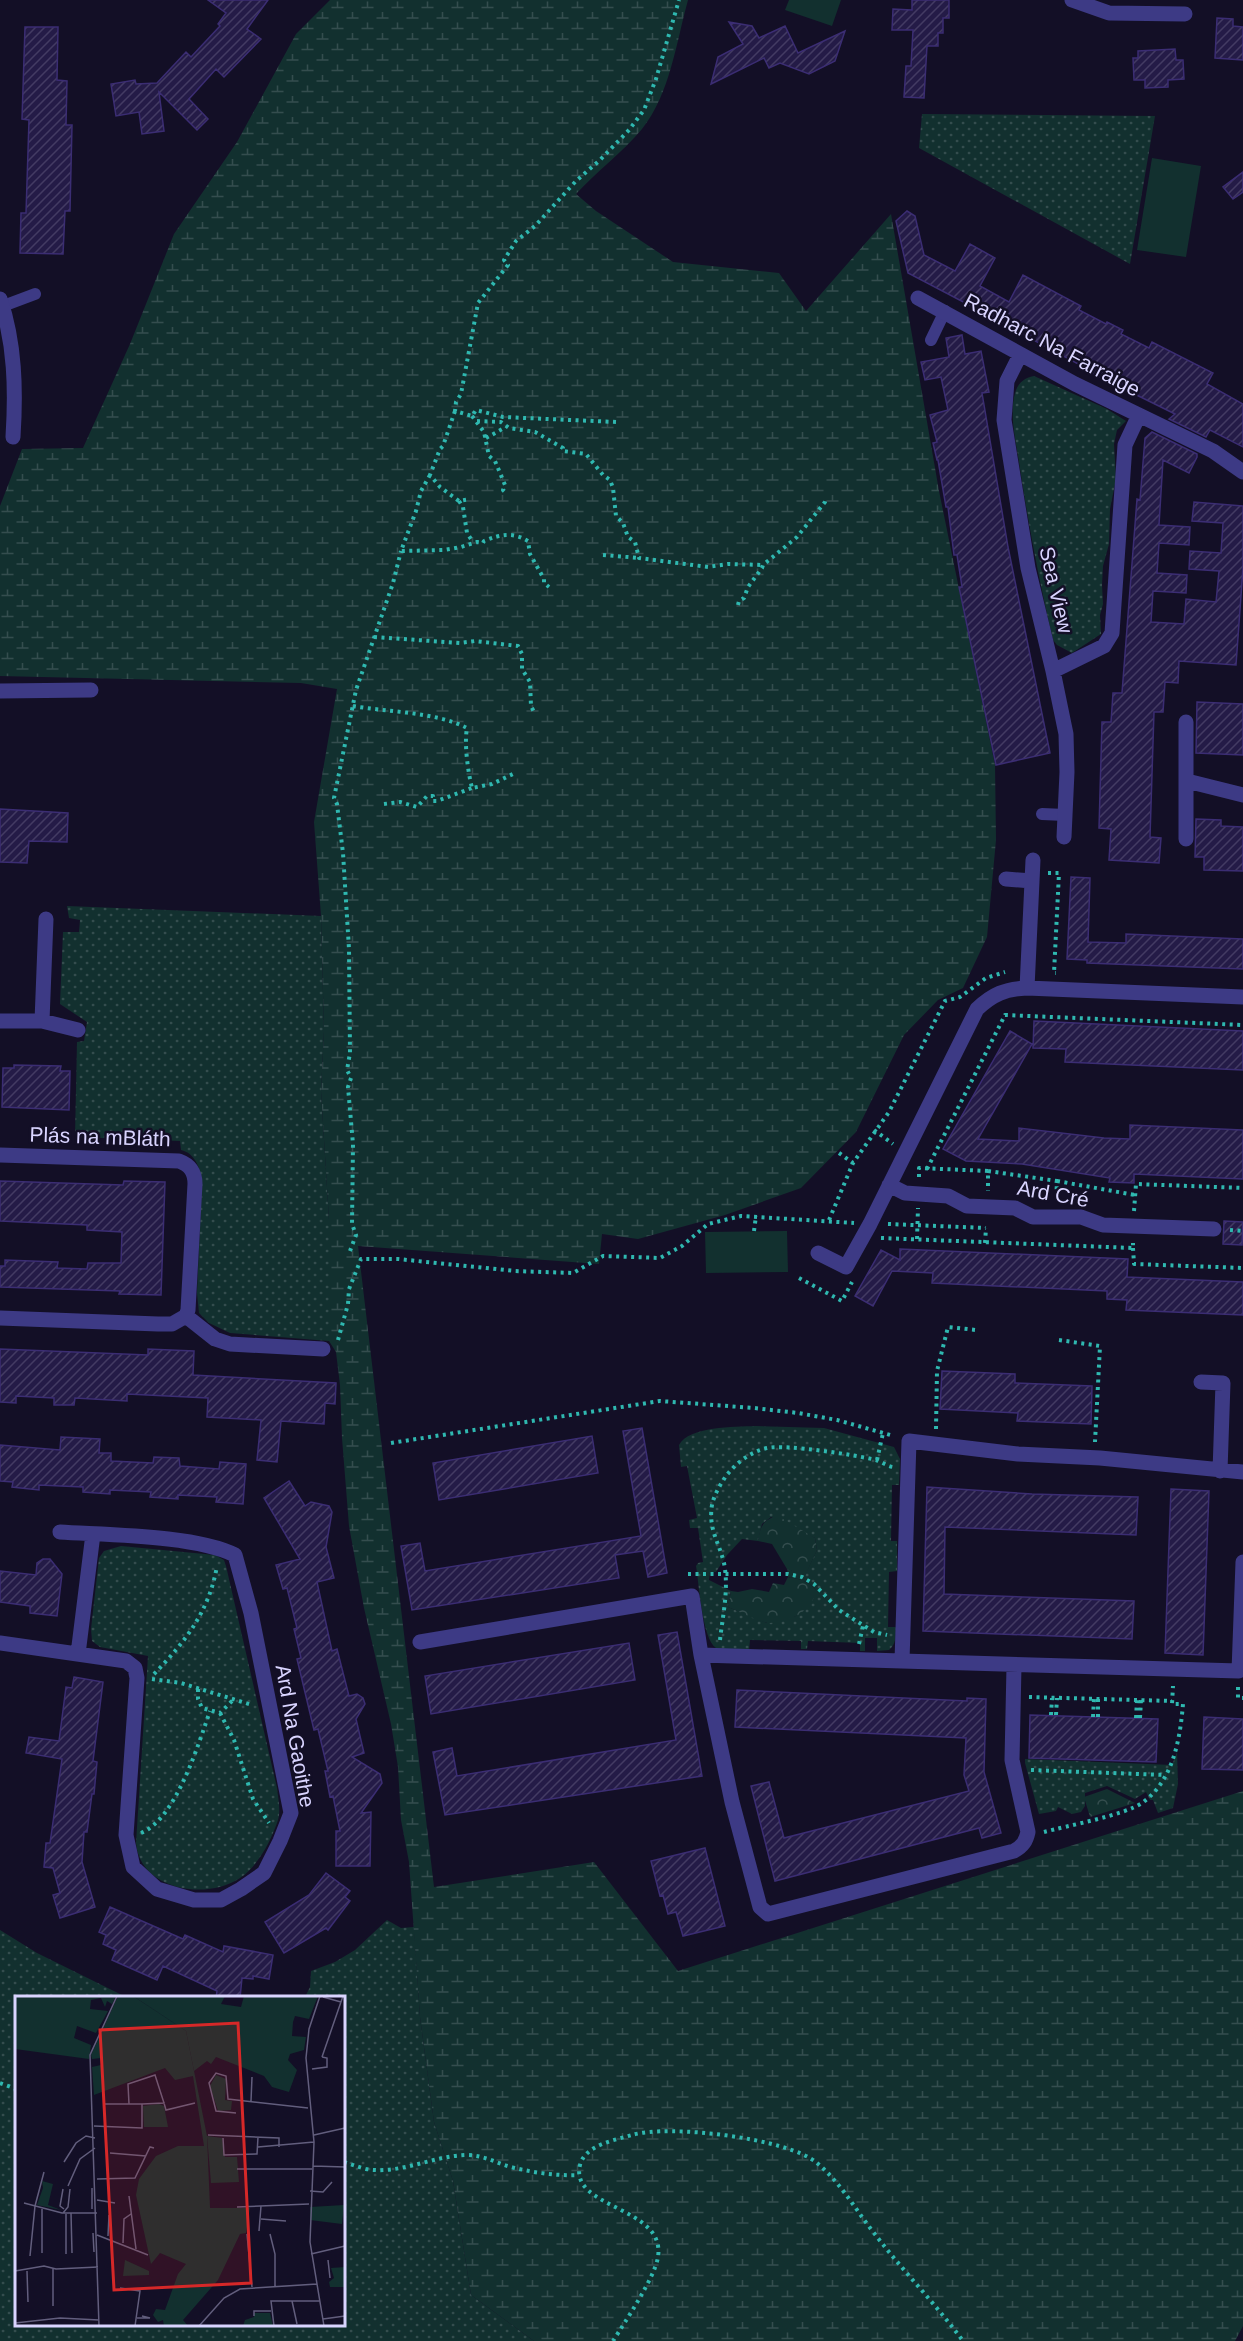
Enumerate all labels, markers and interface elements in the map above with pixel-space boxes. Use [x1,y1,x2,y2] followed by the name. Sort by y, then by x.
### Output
[960,288,1144,401] street label: Radharc Na Farraige
[1035,544,1078,636] street label: Sea View
[29,1123,171,1150] street label: Plás na mBláth
[1015,1176,1091,1211] street label: Ard Cré
[272,1663,319,1809] street label: Ard Na Gaoithe
[15,1996,345,2326] inset map

